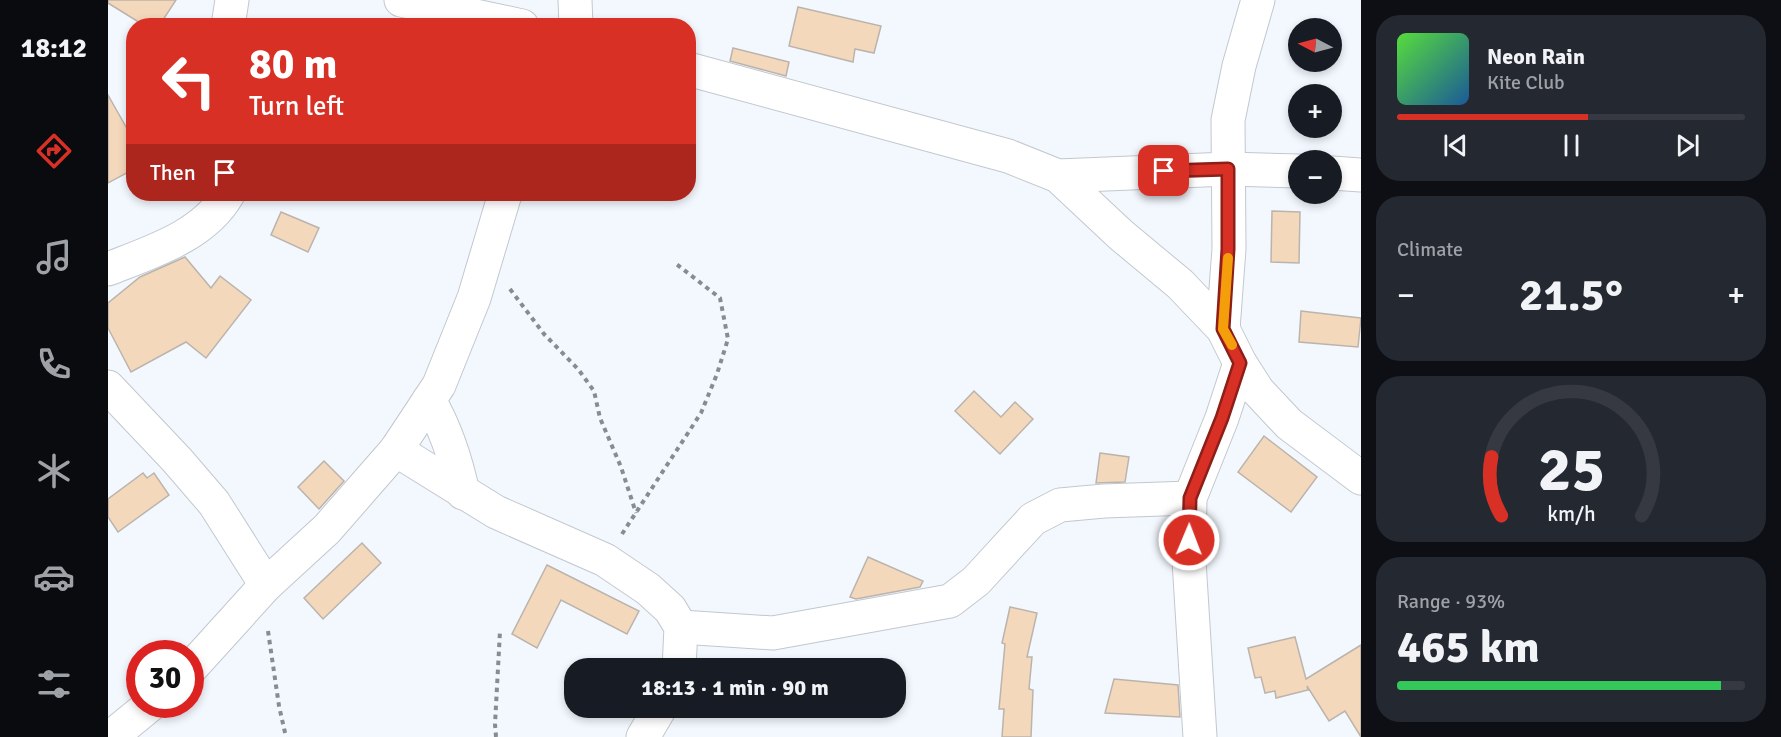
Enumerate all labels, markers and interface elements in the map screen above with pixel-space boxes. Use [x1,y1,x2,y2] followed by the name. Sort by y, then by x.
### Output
[1288,18,1342,72] north arrow
[1288,18,1342,204] map controls
[21,32,87,65] text: 18:12
[249,39,338,90] text: 80 m
[150,42,228,120] icon: left
[1487,43,1585,70] text: Neon Rain
[1487,70,1565,95] text: Kite Club
[1288,84,1342,138] button: +
[249,90,344,123] text: Turn left
[1439,129,1472,162] icon: previous
[1555,129,1588,162] icon: pause
[1671,129,1704,162] icon: next
[33,130,75,172] icon: directions
[1138,145,1189,196] pin
[1288,150,1342,204] button: −
[1147,154,1180,187] icon: arrive
[208,156,241,189] icon: arrive
[150,159,196,186] text: Then
[33,236,75,278] icon: music
[1397,237,1463,262] text: Climate
[1519,268,1623,323] text: 21.5°
[1397,275,1415,316] text: −
[1727,275,1745,316] text: +
[33,343,75,385] icon: phone
[1537,431,1605,508] text: 25
[33,450,75,492] icon: climate
[1547,501,1595,527] text: km/h
[1157,508,1221,572] position arrow
[33,556,75,598] icon: car
[1397,589,1505,614] text: Range · 93%
[1397,620,1540,675] text: 465 km
[126,640,204,718] speed limit sign: 30
[33,663,75,705] icon: filters
[641,674,829,701] text: 18:13 · 1 min · 90 m

